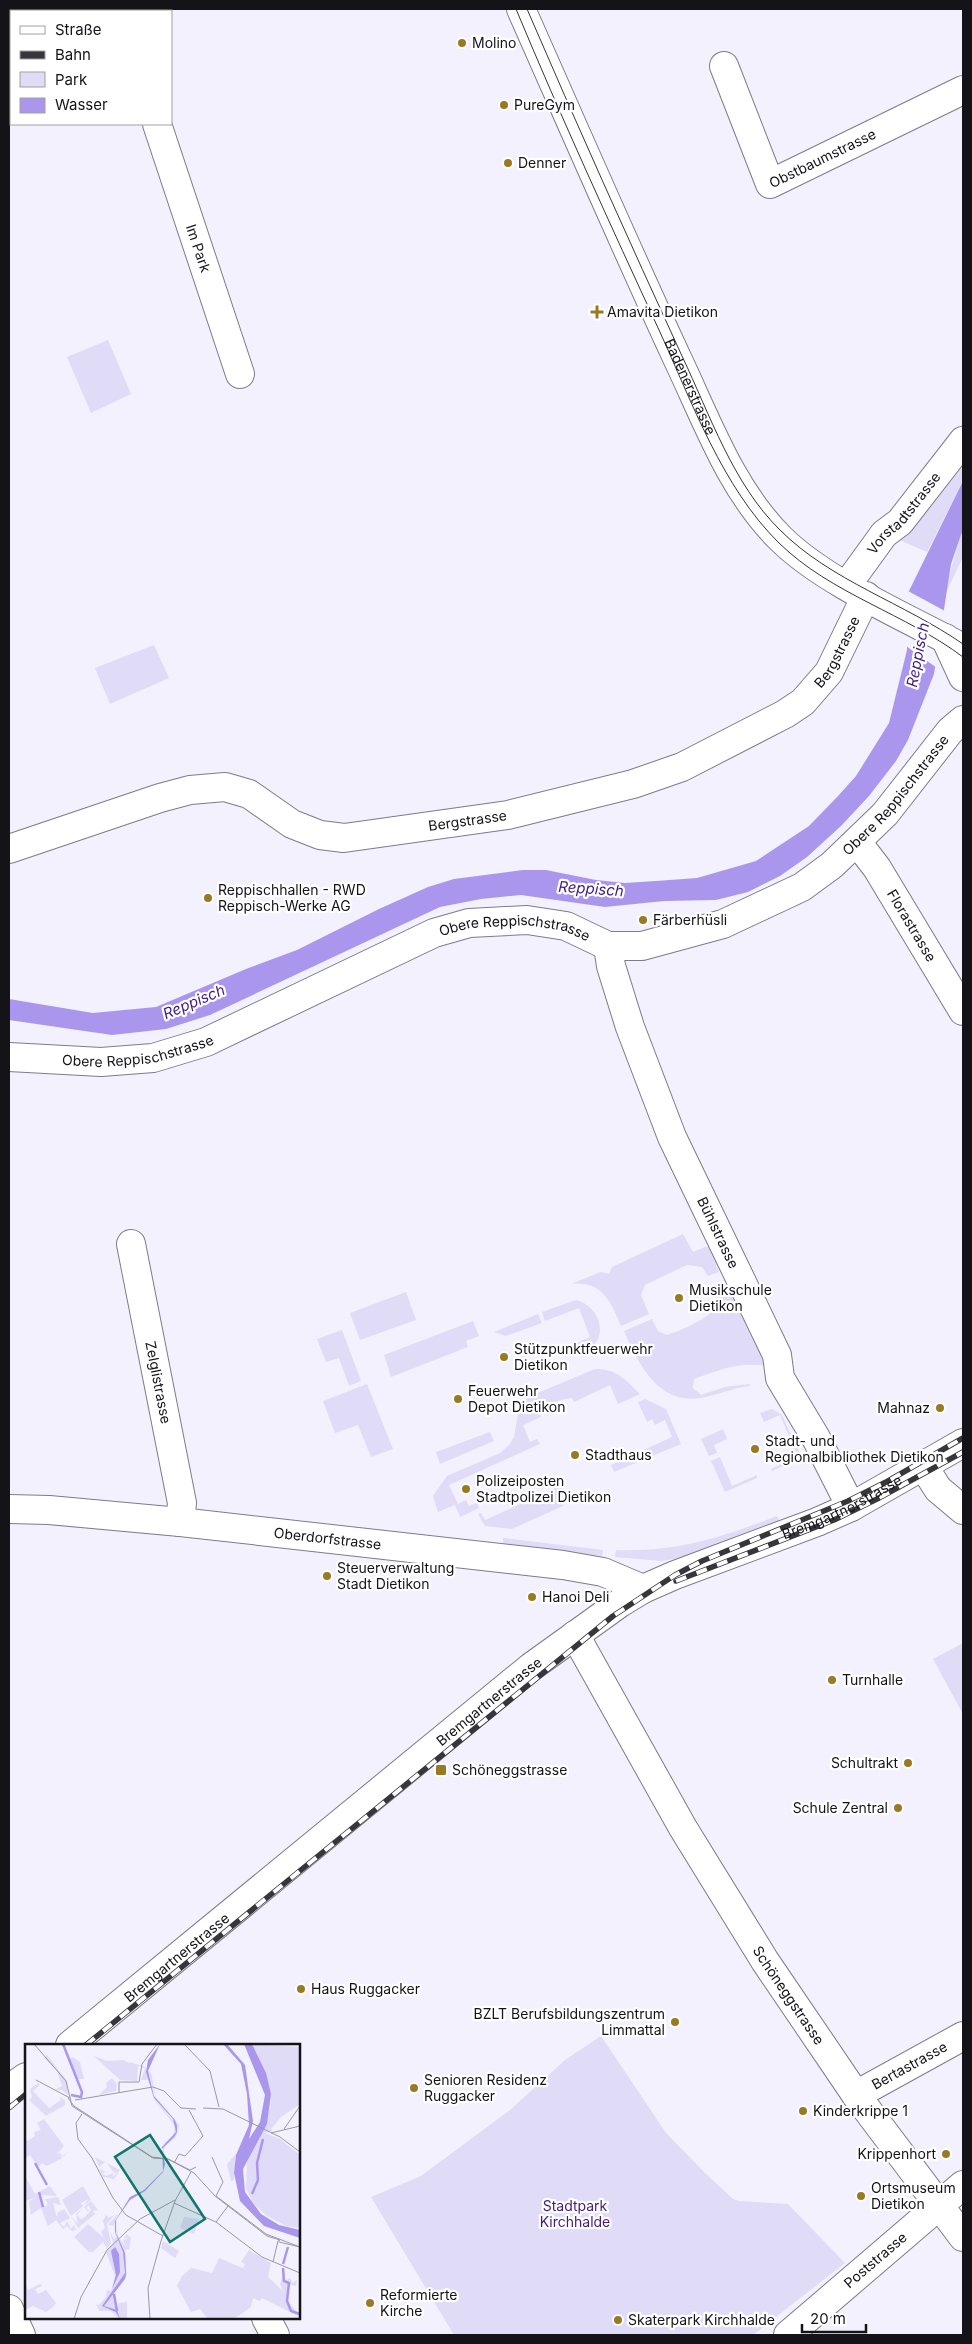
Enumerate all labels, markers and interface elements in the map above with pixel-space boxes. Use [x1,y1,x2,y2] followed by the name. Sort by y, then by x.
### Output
[10,10,172,125] legend
[55,20,102,39] text: Straße
[472,34,517,51] place label: Molino
[456,37,468,49] marker: Molino
[55,45,91,64] text: Bahn
[55,70,88,89] text: Park
[55,95,108,114] text: Wasser
[514,96,575,113] place label: PureGym
[498,99,510,111] marker: PureGym
[766,125,878,191] street label: Obstbaumstrasse
[518,154,566,171] place label: Denner
[502,157,514,169] marker: Denner
[183,222,215,275] street label: Im Park
[607,303,718,320] place label: Amavita Dietikon
[591,306,603,318] marker: Amavita Dietikon
[661,336,720,437] street label: Badenerstrasse
[863,468,944,557] street label: Vorstadtstrasse
[810,613,863,691] street label: Bergstrasse
[902,621,933,689] water label: Reppisch
[839,731,952,858] street label: Obere Reppischstrasse
[427,806,508,834] street label: Bergstrasse
[558,877,624,900] water label: Reppisch
[218,881,366,914] place label: Reppischhallen - RWD Reppisch-Werke AG
[884,886,940,965] street label: Florastrasse
[202,892,214,904] marker: Reppischhallen - RWD Reppisch-Werke AG
[437,911,593,944] street label: Obere Reppischstrasse
[653,911,727,928] place label: Färberhüsli
[637,914,649,926] marker: Färberhüsli
[160,980,228,1023] water label: Reppisch
[62,1031,216,1070] street label: Obere Reppischstrasse
[694,1194,743,1271] street label: Bühlstrasse
[689,1281,772,1314] place label: Musikschule Dietikon
[673,1292,685,1304] marker: Musikschule Dietikon
[142,1339,175,1425] street label: Zelglistrasse
[514,1340,653,1373] place label: Stützpunktfeuerwehr Dietikon
[498,1351,510,1363] marker: Stützpunktfeuerwehr Dietikon
[468,1382,565,1415] place label: Feuerwehr Depot Dietikon
[452,1393,464,1405] marker: Feuerwehr Depot Dietikon
[877,1399,930,1416] place label: Mahnaz
[934,1402,946,1414] marker: Mahnaz
[765,1432,944,1465] place label: Stadt- und Regionalbibliothek Dietikon
[749,1443,761,1455] marker: Stadt- und Regionalbibliothek Dietikon
[585,1446,652,1463] place label: Stadthaus
[569,1449,581,1461] marker: Stadthaus
[779,1471,905,1542] street label: Bremgartnerstrasse
[476,1472,611,1505] place label: Polizeiposten Stadtpolizei Dietikon
[460,1483,472,1495] marker: Polizeiposten Stadtpolizei Dietikon
[273,1524,382,1553] street label: Oberdorfstrasse
[337,1559,454,1592] place label: Steuerverwaltung Stadt Dietikon
[321,1570,333,1582] marker: Steuerverwaltung Stadt Dietikon
[542,1588,609,1605] place label: Hanoi Deli
[526,1591,538,1603] marker: Hanoi Deli
[433,1653,545,1749] street label: Bremgartnerstrasse
[842,1671,903,1688] place label: Turnhalle
[826,1674,838,1686] marker: Turnhalle
[831,1754,898,1771] place label: Schultrakt
[902,1757,914,1769] marker: Schultrakt
[452,1761,567,1778] place label: Schöneggstrasse
[434,1763,448,1777] marker: Schöneggstrasse
[793,1799,888,1816] place label: Schule Zentral
[892,1802,904,1814] marker: Schule Zentral
[120,1909,232,2005] street label: Bremgartnerstrasse
[750,1943,828,2048] street label: Schöneggstrasse
[311,1980,420,1997] place label: Haus Ruggacker
[295,1983,307,1995] marker: Haus Ruggacker
[474,2005,665,2038] place label: BZLT Berufsbildungszentrum Limmattal
[669,2016,681,2028] marker: BZLT Berufsbildungszentrum Limmattal
[869,2038,950,2093] street label: Bertastrasse
[25,2044,300,2319] inset map
[424,2071,547,2104] place label: Senioren Residenz Ruggacker
[408,2082,420,2094] marker: Senioren Residenz Ruggacker
[813,2102,908,2119] place label: Kinderkrippe 1
[797,2105,809,2117] marker: Kinderkrippe 1
[857,2145,936,2162] place label: Krippenhort
[940,2148,952,2160] marker: Krippenhort
[871,2179,956,2212] place label: Ortsmuseum Dietikon
[855,2190,867,2202] marker: Ortsmuseum Dietikon
[540,2197,610,2230] park label: Stadtpark Kirchhalde
[840,2228,910,2291] street label: Poststrasse
[380,2286,458,2319] place label: Reformierte Kirche
[364,2297,376,2309] marker: Reformierte Kirche
[802,2302,866,2334] scale bar
[810,2309,846,2328] text: 20 m
[628,2311,775,2328] place label: Skaterpark Kirchhalde
[612,2314,624,2326] marker: Skaterpark Kirchhalde

